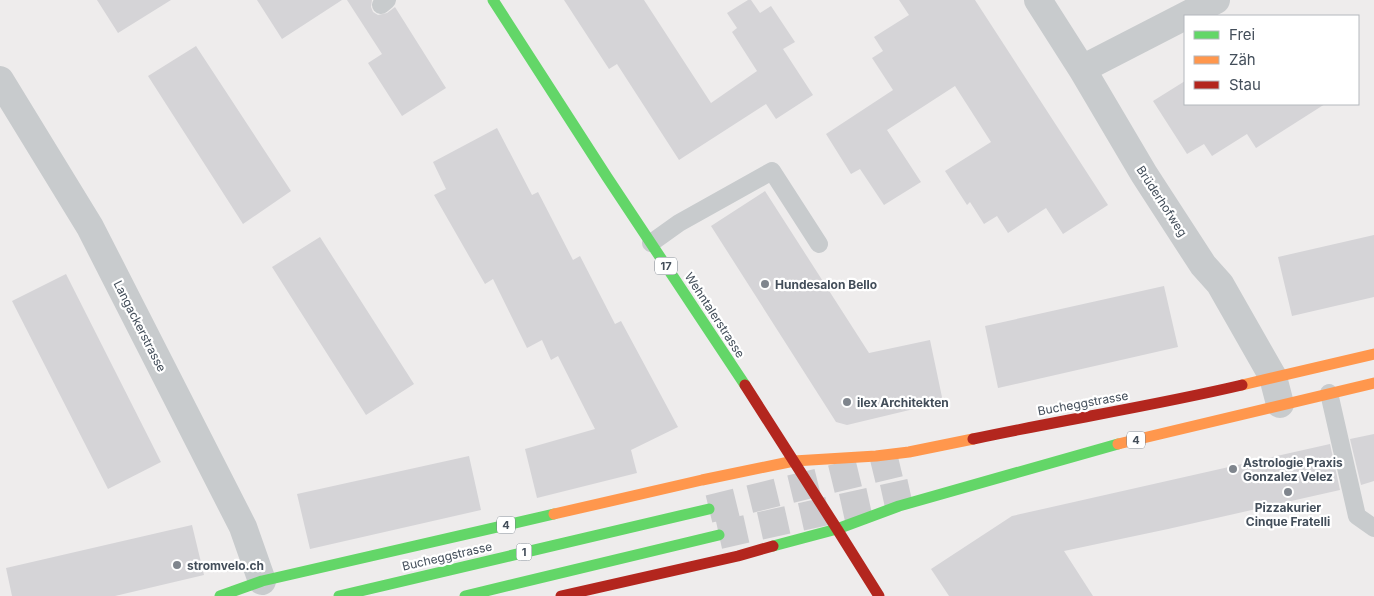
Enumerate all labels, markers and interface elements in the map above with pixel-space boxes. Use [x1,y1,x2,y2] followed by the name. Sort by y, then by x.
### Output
[1184,15,1359,105] legend
[1229,25,1255,44] text: Frei
[1229,50,1256,69] text: Zäh
[1229,75,1261,94] text: Stau
[1134,163,1190,239] street label: Brüderhofweg
[655,258,677,274] road number: 17
[682,270,748,360] street label: Wehntalerstrasse
[775,277,877,292] place label: Hundesalon Bello
[110,278,170,374] street label: Langackerstrasse
[759,278,771,290] marker: Hundesalon Bello
[1036,388,1130,418] street label: Bucheggstrasse
[857,395,949,410] place label: ilex Architekten
[841,396,853,408] marker: ilex Architekten
[1127,432,1145,448] road number: 4
[1243,455,1343,484] place label: Astrologie Praxis Gonzalez Velez
[1227,463,1239,475] marker: Astrologie Praxis Gonzalez Velez
[1282,486,1294,498] marker: Pizzakurier Cinque Fratelli
[1246,500,1330,529] place label: Pizzakurier Cinque Fratelli
[497,516,515,534] road number: 4
[401,538,493,574] street label: Bucheggstrasse
[516,544,532,560] road number: 1
[187,558,264,573] place label: stromvelo.ch
[171,559,183,571] marker: stromvelo.ch

